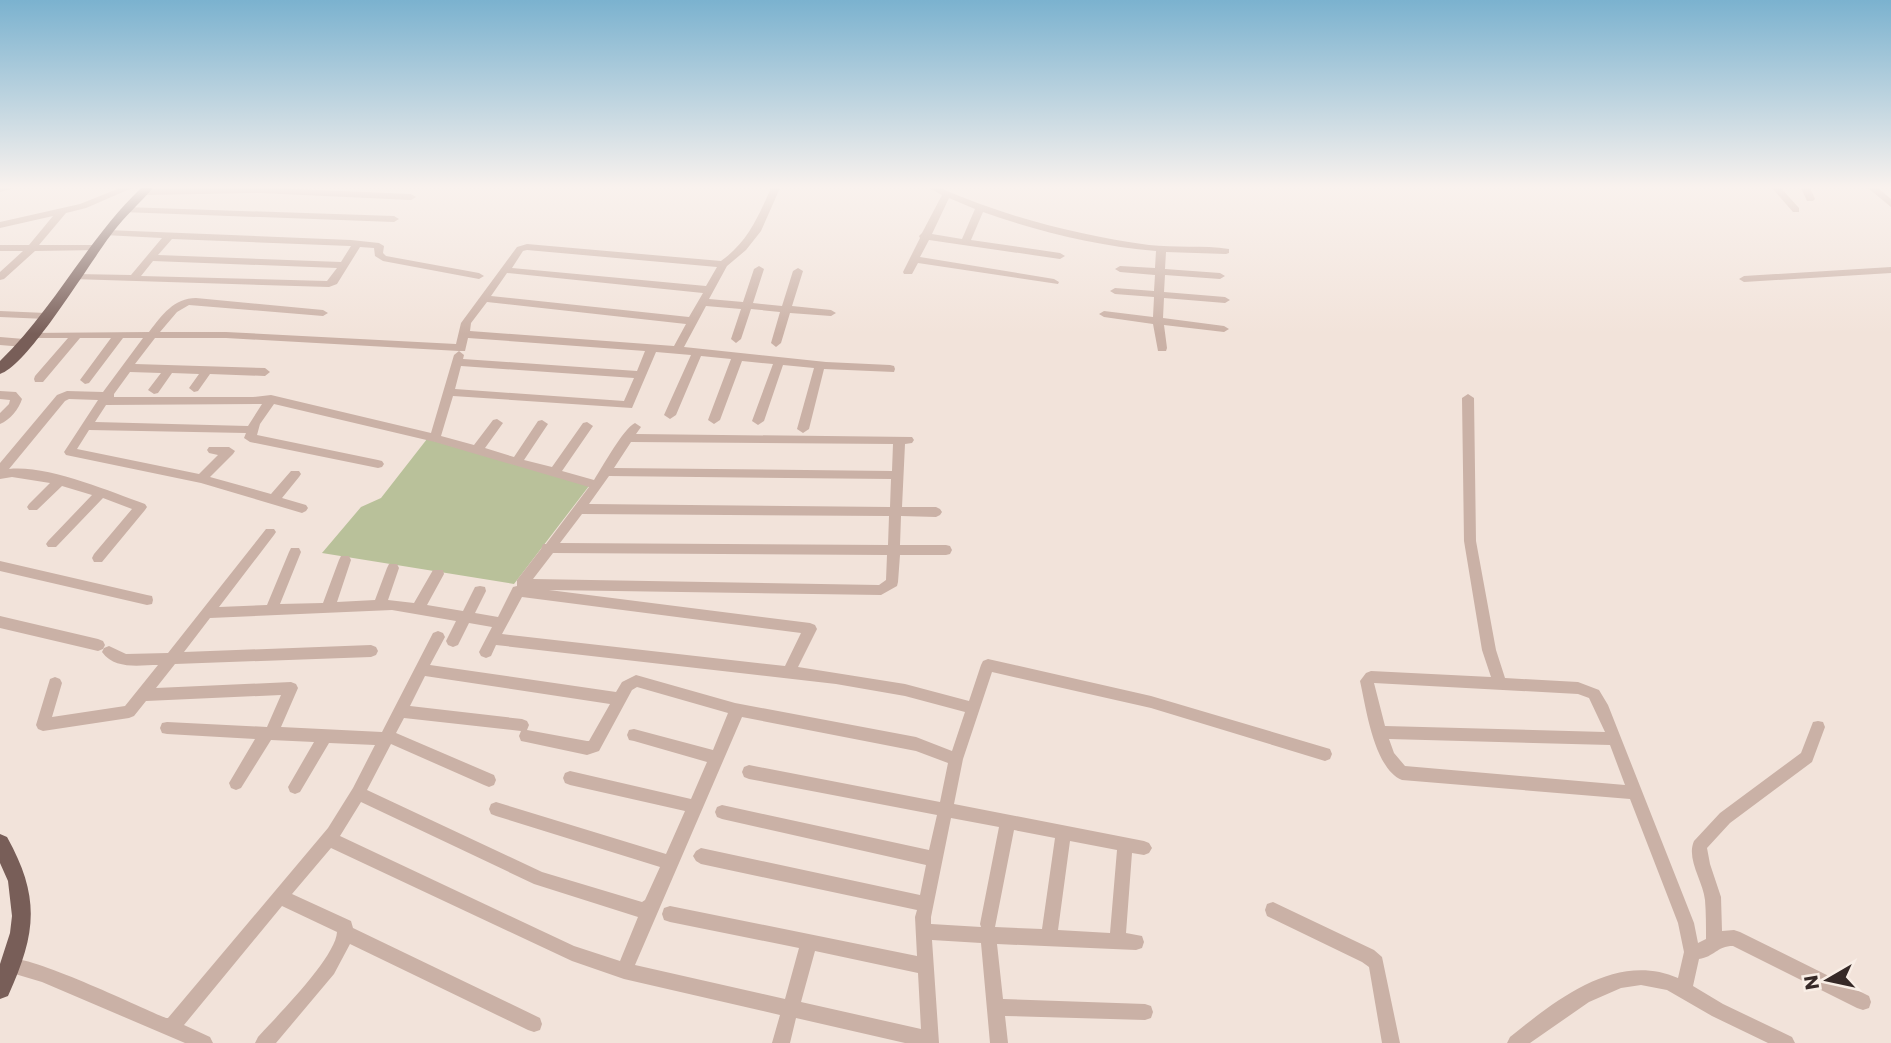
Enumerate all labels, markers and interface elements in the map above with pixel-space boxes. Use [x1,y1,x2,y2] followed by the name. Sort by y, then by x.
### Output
[1793,945,1863,1015] north arrow
[1797,973,1826,992] text: N

